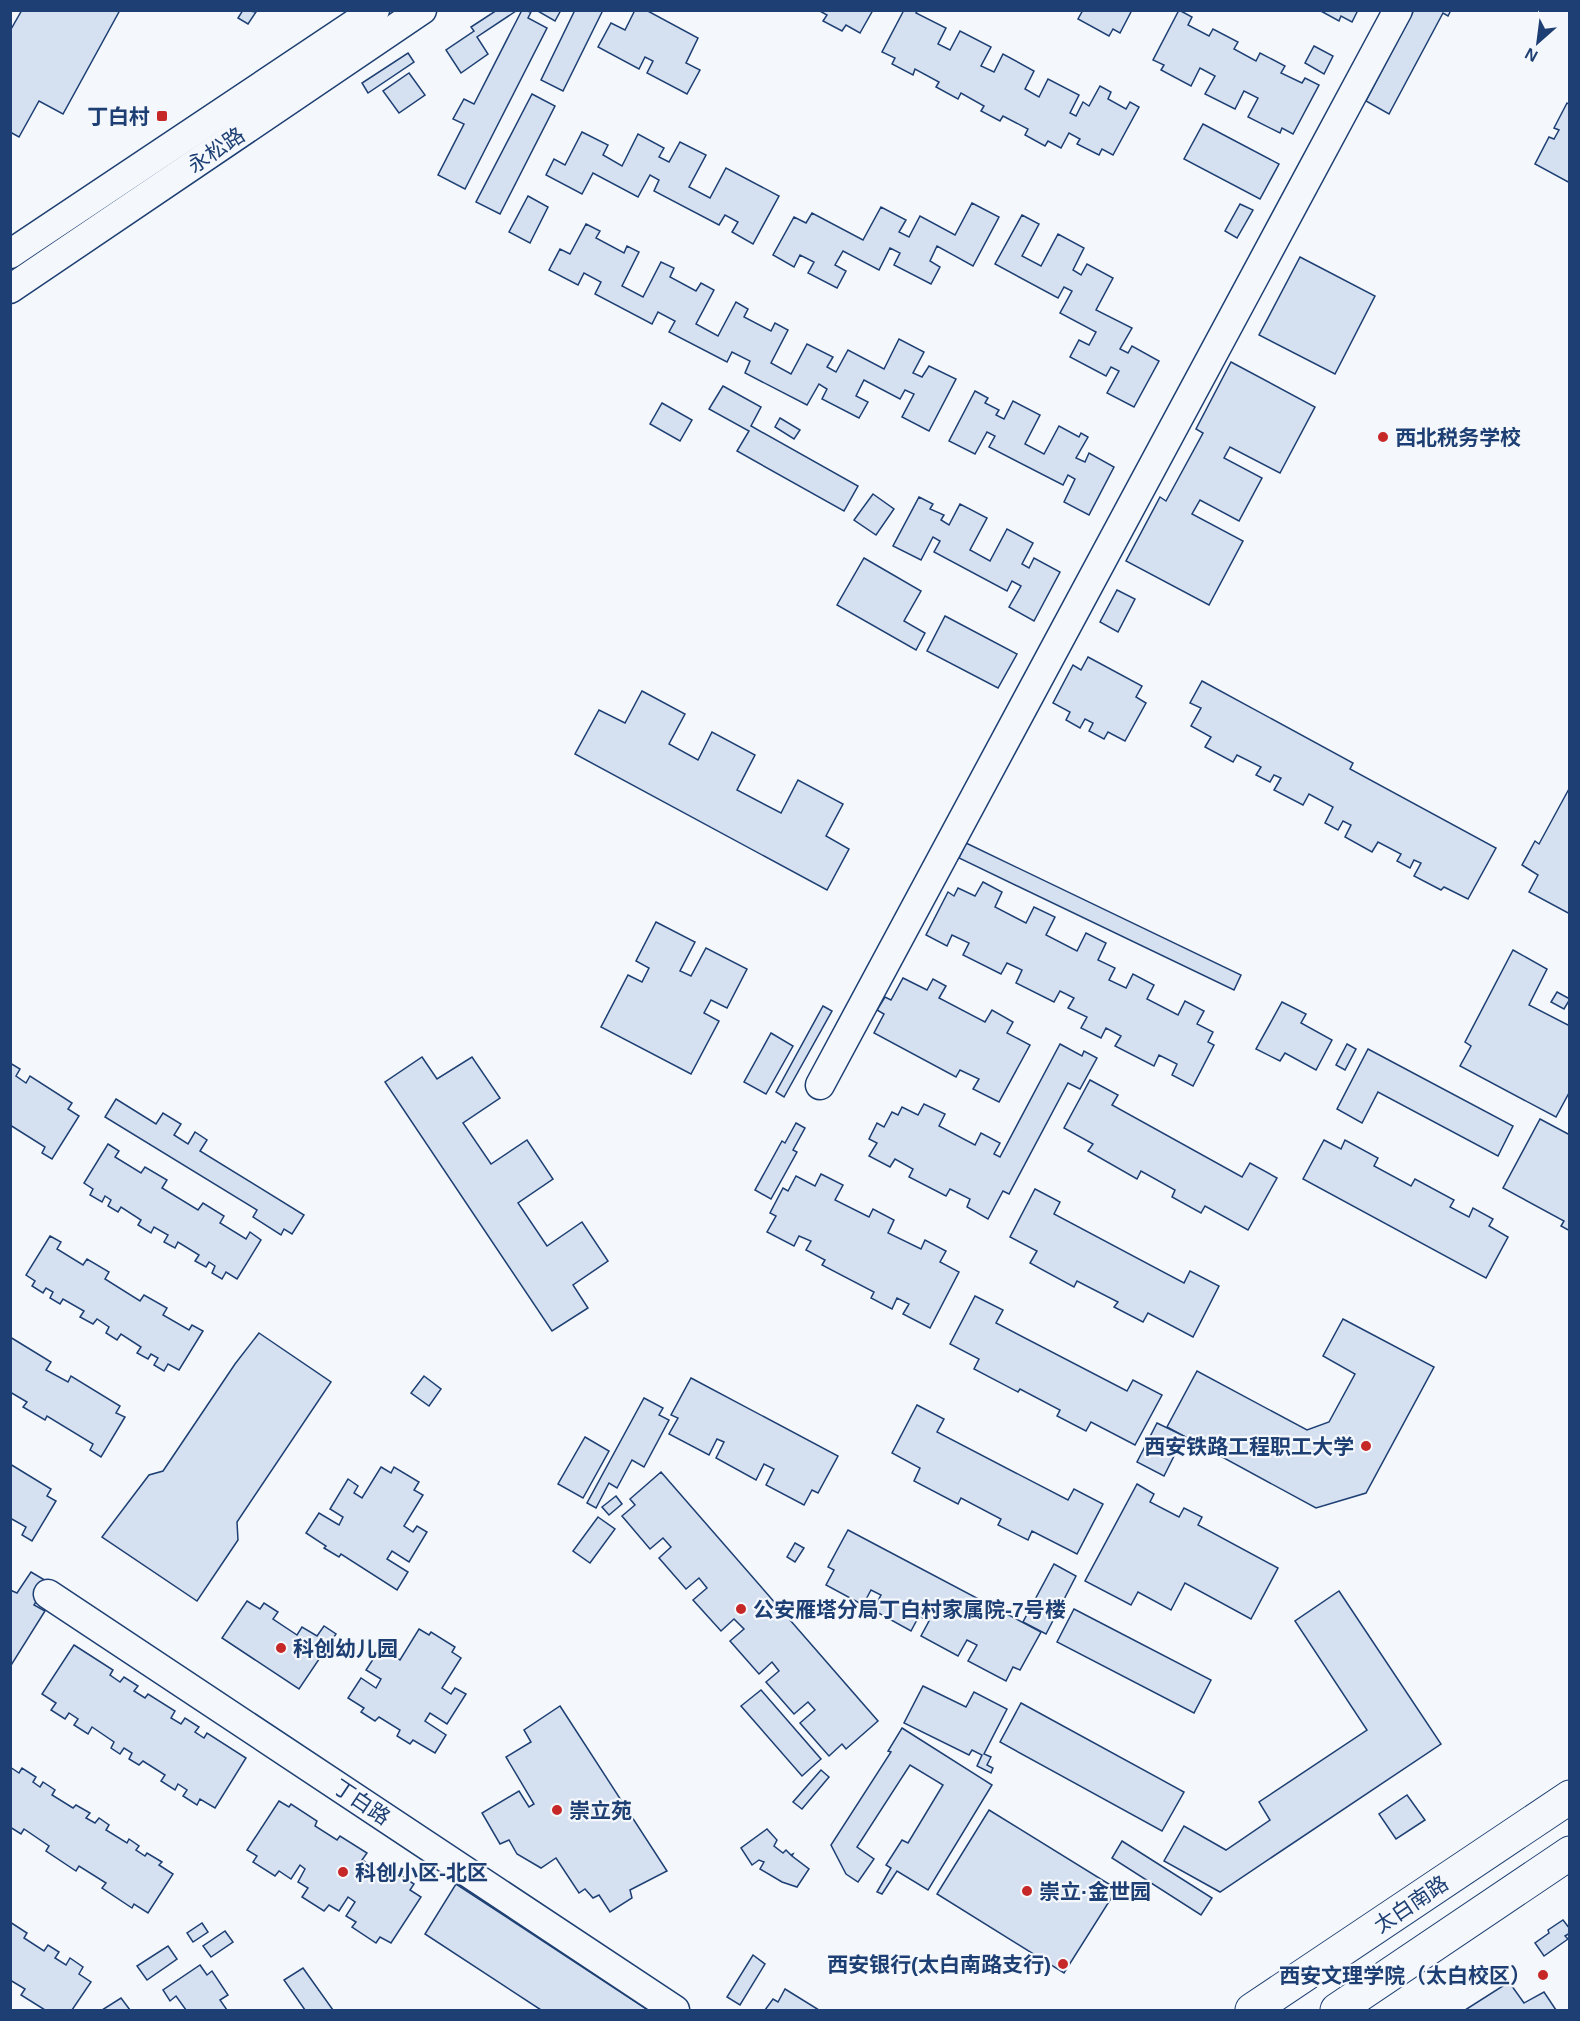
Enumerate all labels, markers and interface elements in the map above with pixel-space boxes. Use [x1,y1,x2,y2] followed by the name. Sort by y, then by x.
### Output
[1508,12,1568,72] north arrow
[1522,45,1540,65] text: N
[87,105,150,128] place label: 丁白村
[155,109,169,123] marker: 丁白村
[183,123,249,177] street label: 永松路
[1395,426,1521,449] place label: 西北税务学校
[1376,430,1390,444] marker: 西北税务学校
[1144,1435,1354,1458] place label: 西安铁路工程职工大学
[1359,1439,1373,1453] marker: 西安铁路工程职工大学
[753,1598,1066,1621] place label: 公安雁塔分局丁白村家属院-7号楼
[734,1602,748,1616] marker: 公安雁塔分局丁白村家属院-7号楼
[293,1637,398,1660] place label: 科创幼儿园
[274,1641,288,1655] marker: 科创幼儿园
[329,1775,395,1829] street label: 丁白路
[569,1799,632,1822] place label: 崇立苑
[550,1803,564,1817] marker: 崇立苑
[355,1861,488,1884] place label: 科创小区-北区
[336,1865,350,1879] marker: 科创小区-北区
[1370,1871,1452,1937] street label: 太白南路
[1039,1880,1151,1903] place label: 崇立·金世园
[1020,1884,1034,1898] marker: 崇立·金世园
[827,1953,1051,1976] place label: 西安银行(太白南路支行)
[1056,1957,1070,1971] marker: 西安银行(太白南路支行)
[1279,1964,1531,1987] place label: 西安文理学院（太白校区）
[1536,1968,1550,1982] marker: 西安文理学院（太白校区）

